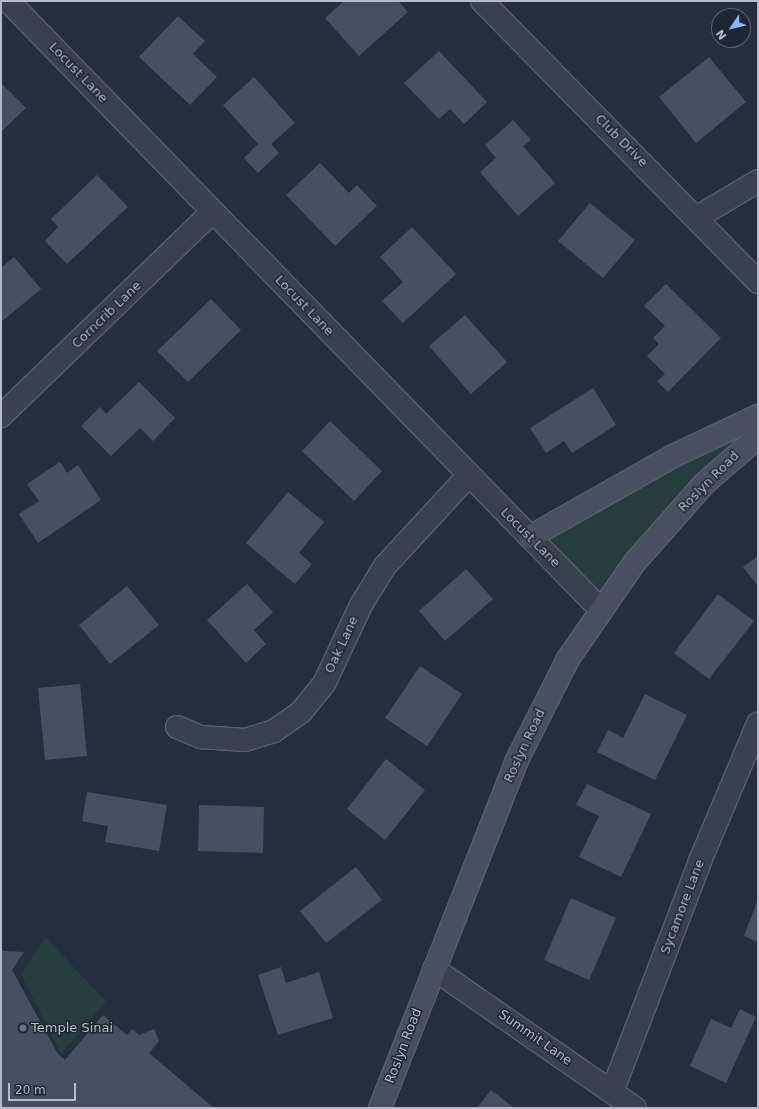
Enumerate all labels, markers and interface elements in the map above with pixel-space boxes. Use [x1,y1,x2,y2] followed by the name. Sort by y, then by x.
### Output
[711,8,751,48] north arrow
[714,27,730,42] text: N
[45,40,111,106] street label: Locust Lane
[591,111,651,171] street label: Club Drive
[271,273,337,339] street label: Locust Lane
[69,278,145,352] street label: Corncrib Lane
[675,448,743,516] street label: Roslyn Road
[497,505,563,571] street label: Locust Lane
[322,614,362,676] street label: Oak Lane
[501,707,549,785] street label: Roslyn Road
[658,857,708,957] street label: Sycamore Lane
[382,1006,426,1086] street label: Roslyn Road
[495,1007,575,1069] street label: Summit Lane
[31,1020,113,1036] place label: Temple Sinai
[18,1023,28,1033] marker: Temple Sinai
[10,1075,78,1101] scale bar
[15,1083,46,1097] text: 20 m

